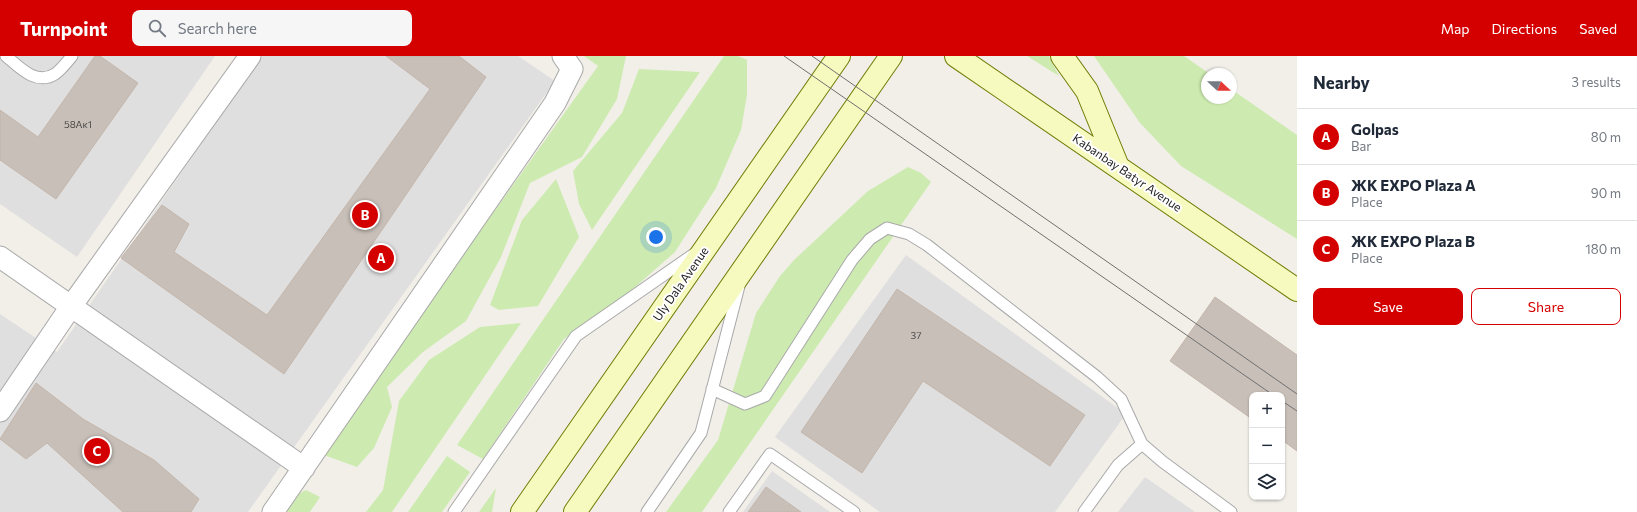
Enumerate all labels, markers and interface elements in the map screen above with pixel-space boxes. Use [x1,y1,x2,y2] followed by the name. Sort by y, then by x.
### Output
[132,10,412,46] search box
[20,17,108,40] text: Turnpoint
[146,17,168,39] icon: search
[178,19,257,37] text: Search here
[1441,20,1470,37] text: Map
[1492,20,1557,37] text: Directions
[1579,20,1617,37] text: Saved
[1201,68,1237,104] north arrow
[1313,72,1370,93] text: Nearby
[1572,74,1621,90] text: 3 results
[64,118,92,130] house number: 58Ак1
[1351,120,1399,138] text: Golpas
[1321,129,1331,145] text: A
[1591,129,1621,145] text: 80 m
[1070,130,1185,214] street label: Kabanbay Batyr Avenue
[1351,138,1371,154] text: Bar
[1351,176,1476,194] text: ЖК EXPO Plaza A
[1322,185,1330,201] text: B
[1591,185,1621,201] text: 90 m
[1351,194,1383,210] text: Place
[352,200,378,230] pin: B
[646,227,666,247] your location
[1351,232,1475,250] text: ЖК EXPO Plaza B
[1322,241,1330,257] text: C
[1585,241,1621,257] text: 180 m
[368,243,394,273] pin: A
[649,244,711,323] street label: Uly Dala Avenue
[1351,250,1383,266] text: Place
[1313,288,1463,325] button: Save
[1471,288,1621,325] button: Share
[911,329,921,341] house number: 37
[1249,392,1285,500] map controls
[1249,392,1285,428] button: +
[1249,428,1285,464] button: −
[84,436,110,466] pin: C
[1249,464,1285,500] button: layers

